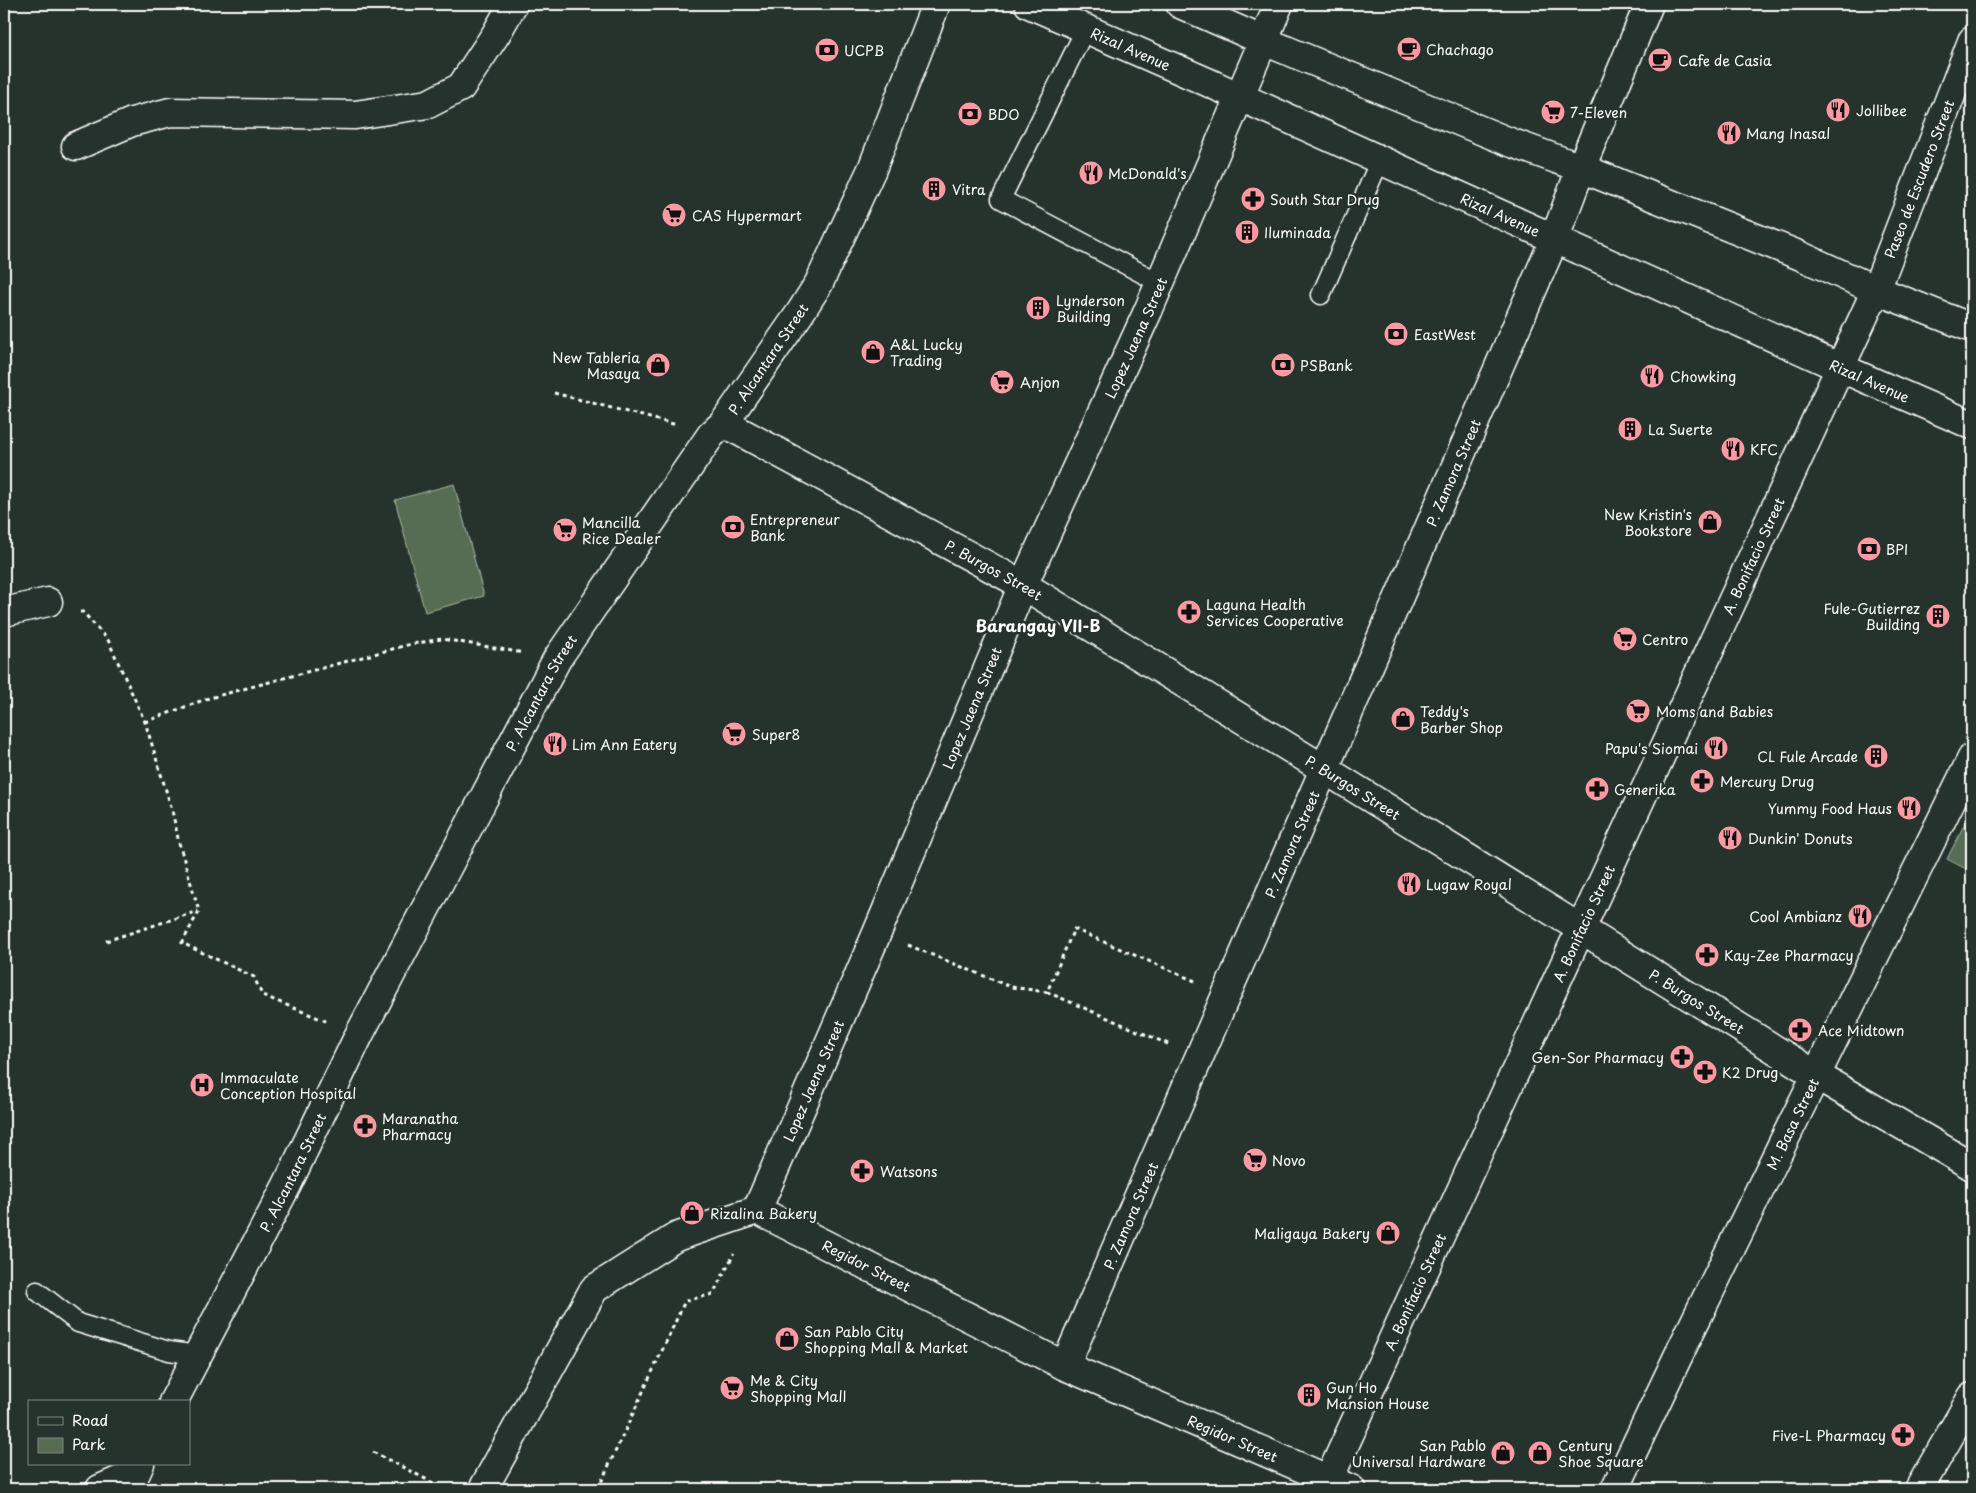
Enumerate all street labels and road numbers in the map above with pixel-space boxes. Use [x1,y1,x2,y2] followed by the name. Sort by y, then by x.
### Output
[1087,22,1174,75] street label: Rizal Avenue
[1879,96,1959,261] street label: Paseo de Escudero Street
[1457,187,1544,241] street label: Rizal Avenue
[1099,274,1172,402] street label: Lopez Jaena Street
[723,299,813,419] street label: P. Alcantara Street
[1826,354,1913,407] street label: Rizal Avenue
[1420,415,1486,529] street label: P. Zamora Street
[1717,494,1789,618] street label: A. Bonifacio Street
[941,534,1047,605] street label: P. Burgos Street
[500,630,582,755] street label: P. Alcantara Street
[936,643,1007,772] street label: Lopez Jaena Street
[1302,750,1405,825] street label: P. Burgos Street
[1259,787,1324,901] street label: P. Zamora Street
[1547,861,1620,985] street label: A. Bonifacio Street
[1645,963,1749,1039] street label: P. Burgos Street
[777,1016,849,1145] street label: Lopez Jaena Street
[1761,1074,1824,1173] street label: M. Basa Street
[254,1109,331,1235] street label: P. Alcantara Street
[1098,1158,1163,1272] street label: P. Zamora Street
[1379,1229,1451,1354] street label: A. Bonifacio Street
[819,1234,915,1297] street label: Regidor Street
[1184,1409,1281,1467] street label: Regidor Street

